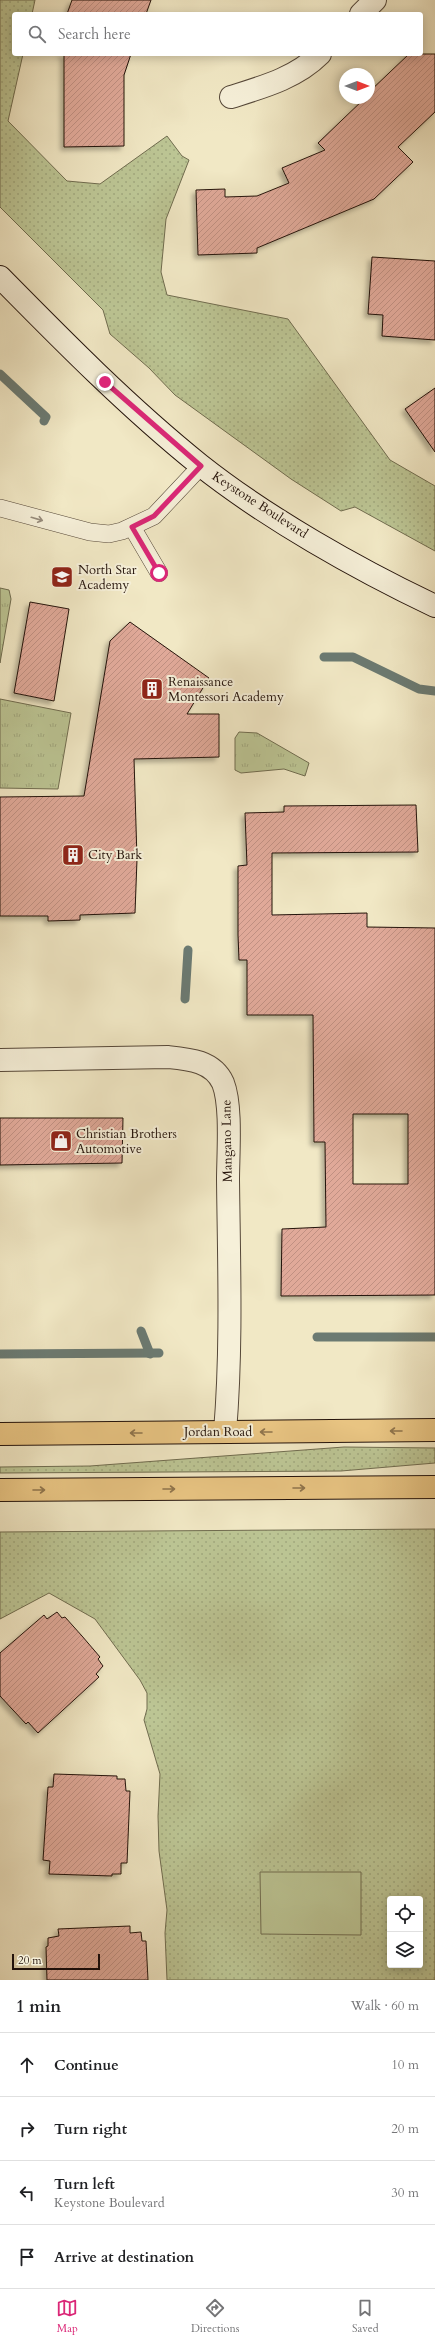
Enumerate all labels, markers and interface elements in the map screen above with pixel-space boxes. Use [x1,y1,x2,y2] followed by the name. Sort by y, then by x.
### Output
[12,12,423,56] search box
[26,23,48,45] icon: search
[58,24,131,44] text: Search here
[339,68,375,104] north arrow
[96,373,114,391] route end
[209,467,311,543] street label: Keystone Boulevard
[31,516,44,523] one-way arrow
[78,561,137,594] place label: North Star Academy
[49,564,75,590] school or university icon: North Star Academy
[150,564,168,582] route start
[168,673,284,706] place label: Renaissance Montessori Academy
[139,676,165,702] building icon: Renaissance Montessori Academy
[60,842,86,868] building icon: City Bark
[88,846,142,864] place label: City Bark
[217,1099,237,1183] street label: Mangano Lane
[76,1125,177,1158] place label: Christian Brothers Automotive
[48,1128,74,1154] shop icon: Christian Brothers Automotive
[182,1423,252,1441] street label: Jordan Road
[390,1427,403,1435] one-way arrow
[260,1428,273,1436] one-way arrow
[130,1429,143,1437] one-way arrow
[292,1484,305,1492] one-way arrow
[162,1485,175,1493] one-way arrow
[32,1486,45,1494] one-way arrow
[387,1896,423,1968] map controls
[387,1896,423,1932] button: locate
[387,1932,423,1968] button: layers
[12,1952,100,1971] scale bar
[18,1953,42,1968] text: 20 m
[16,1995,61,2018] text: 1 min
[351,1997,419,2015] text: Walk · 60 m
[16,2054,38,2076] icon: ahead
[54,2055,119,2075] text: Continue
[391,2056,419,2074] text: 10 m
[16,2118,38,2140] icon: right
[54,2119,127,2139] text: Turn right
[391,2120,419,2138] text: 20 m
[54,2174,115,2194] text: Turn left
[16,2182,38,2204] icon: left
[391,2184,419,2202] text: 30 m
[54,2194,165,2212] text: Keystone Boulevard
[16,2246,38,2268] icon: arrive
[54,2247,194,2267] text: Arrive at destination
[56,2297,78,2336] tab: Map
[191,2297,239,2336] tab: Directions
[352,2297,379,2336] tab: Saved

